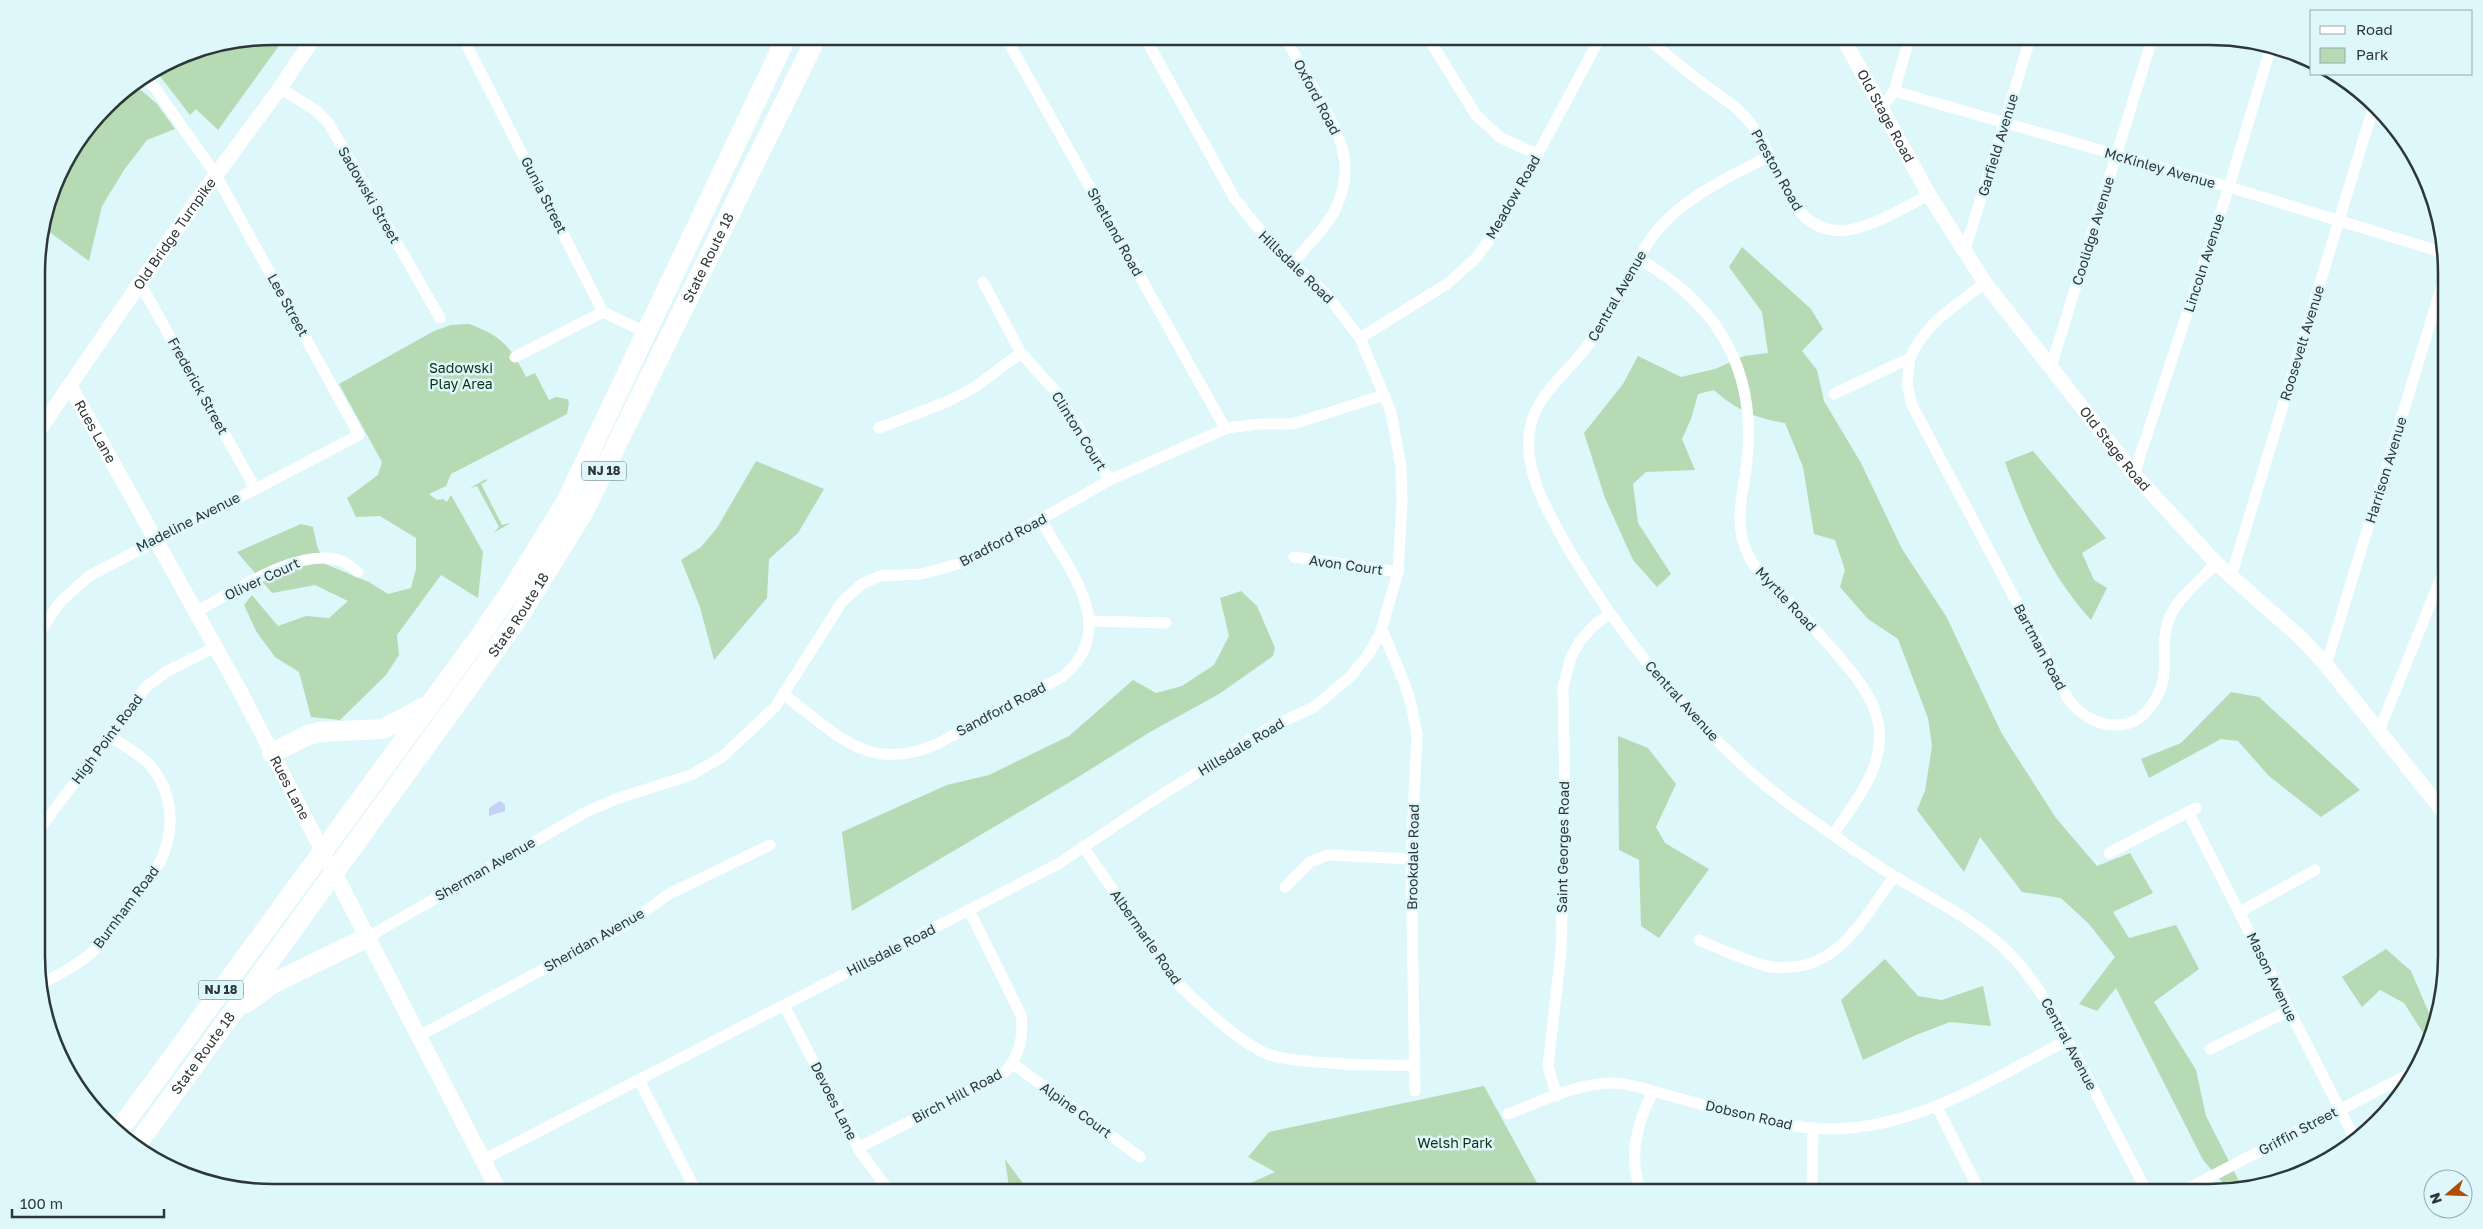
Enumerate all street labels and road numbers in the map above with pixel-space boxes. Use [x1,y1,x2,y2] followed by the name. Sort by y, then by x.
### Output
[1290,56,1344,137] street label: Oxford Road
[1854,66,1918,165] street label: Old Stage Road
[1974,92,2021,198] street label: Garfield Avenue
[1748,126,1807,213] street label: Preston Road
[335,143,404,246] street label: Sadowski Street
[2103,144,2218,191] street label: McKinley Avenue
[1482,152,1543,242] street label: Meadow Road
[518,154,571,236] street label: Gunia Street
[129,174,219,293] street label: Old Bridge Turnpike
[2068,174,2117,287] street label: Coolidge Avenue
[1084,184,1147,279] street label: Shetland Road
[679,210,737,305] street label: State Route 18
[2180,212,2227,314] street label: Lincoln Avenue
[1255,227,1337,307] street label: Hillsdale Road
[1584,247,1650,344] street label: Central Avenue
[264,270,313,339] street label: Lee Street
[2276,283,2327,403] street label: Roosevelt Avenue
[165,334,232,437] street label: Frederick Street
[1048,388,1110,473] street label: Clinton Court
[71,397,120,466] street label: Rues Lane
[2076,403,2154,494] street label: Old Stage Road
[2361,414,2410,525] street label: Harrison Avenue
[582,462,626,481] road number: NJ 18
[133,488,243,555] street label: Madeline Avenue
[956,509,1049,570] street label: Bradford Road
[1308,551,1384,578] street label: Avon Court
[222,554,302,603] street label: Oliver Court
[1752,563,1820,634] street label: Myrtle Road
[484,569,552,660] street label: State Route 18
[2011,601,2070,693] street label: Bartman Road
[1642,657,1723,744] street label: Central Avenue
[953,678,1049,739] street label: Sandford Road
[67,690,146,787] street label: High Point Road
[1195,714,1287,779] street label: Hillsdale Road
[267,753,314,822] street label: Rues Lane
[1553,781,1572,913] street label: Saint Georges Road
[1403,804,1422,910] street label: Brookdale Road
[432,833,538,904] street label: Sherman Avenue
[89,862,162,951] street label: Burnham Road
[1107,886,1185,987] street label: Albermarle Road
[541,904,647,975] street label: Sheridan Avenue
[843,920,938,979] street label: Hillsdale Road
[2243,929,2301,1024] street label: Mason Avenue
[198,980,244,1000] road number: NJ 18
[2038,995,2101,1093] street label: Central Avenue
[167,1008,238,1098] street label: State Route 18
[807,1059,861,1143] street label: Devoes Lane
[909,1065,1005,1126] street label: Birch Hill Road
[1037,1078,1115,1141] street label: Alpine Court
[1704,1096,1794,1133] street label: Dobson Road
[2255,1103,2340,1158] street label: Griffin Street

